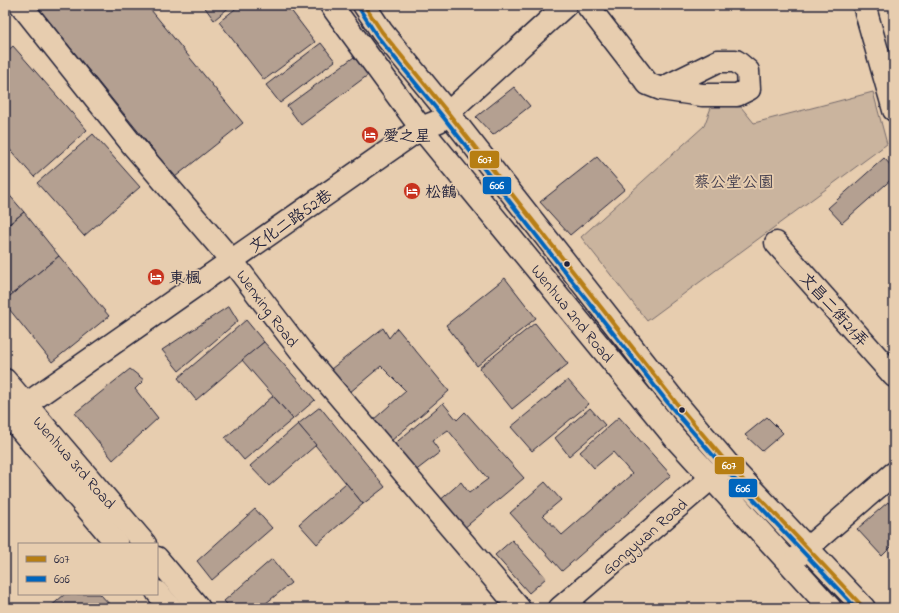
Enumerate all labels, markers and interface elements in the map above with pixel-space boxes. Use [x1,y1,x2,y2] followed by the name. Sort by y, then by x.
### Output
[360,125,380,145] hotel icon: 愛之星
[383,125,431,149] place label: 愛之星
[469,150,500,169] line badge: 607
[477,152,493,168] text: 607
[694,171,774,195] park label: 蔡公堂公園
[482,176,512,195] line badge: 606
[489,178,504,194] text: 606
[402,181,422,201] hotel icon: 松鶴
[425,181,457,205] place label: 松鶴
[244,184,338,259] street label: 文化二路52巷
[562,259,572,269] unlabelled marker
[524,260,619,369] street label: Wenhua 2nd Road
[229,265,303,353] street label: Wenxing Road
[146,267,166,287] hotel icon: 東楓
[169,267,201,291] place label: 東楓
[793,268,874,353] street label: 文昌二街21弄
[677,405,687,415] unlabelled marker
[26,412,121,515] street label: Wenhua 3rd Road
[714,456,745,475] line badge: 607
[721,458,737,474] text: 607
[728,478,758,498] line badge: 606
[735,481,750,497] text: 606
[597,493,693,582] street label: Gongyuan Road
[18,543,158,595] legend
[54,551,69,569] text: 607
[54,571,70,589] text: 606

